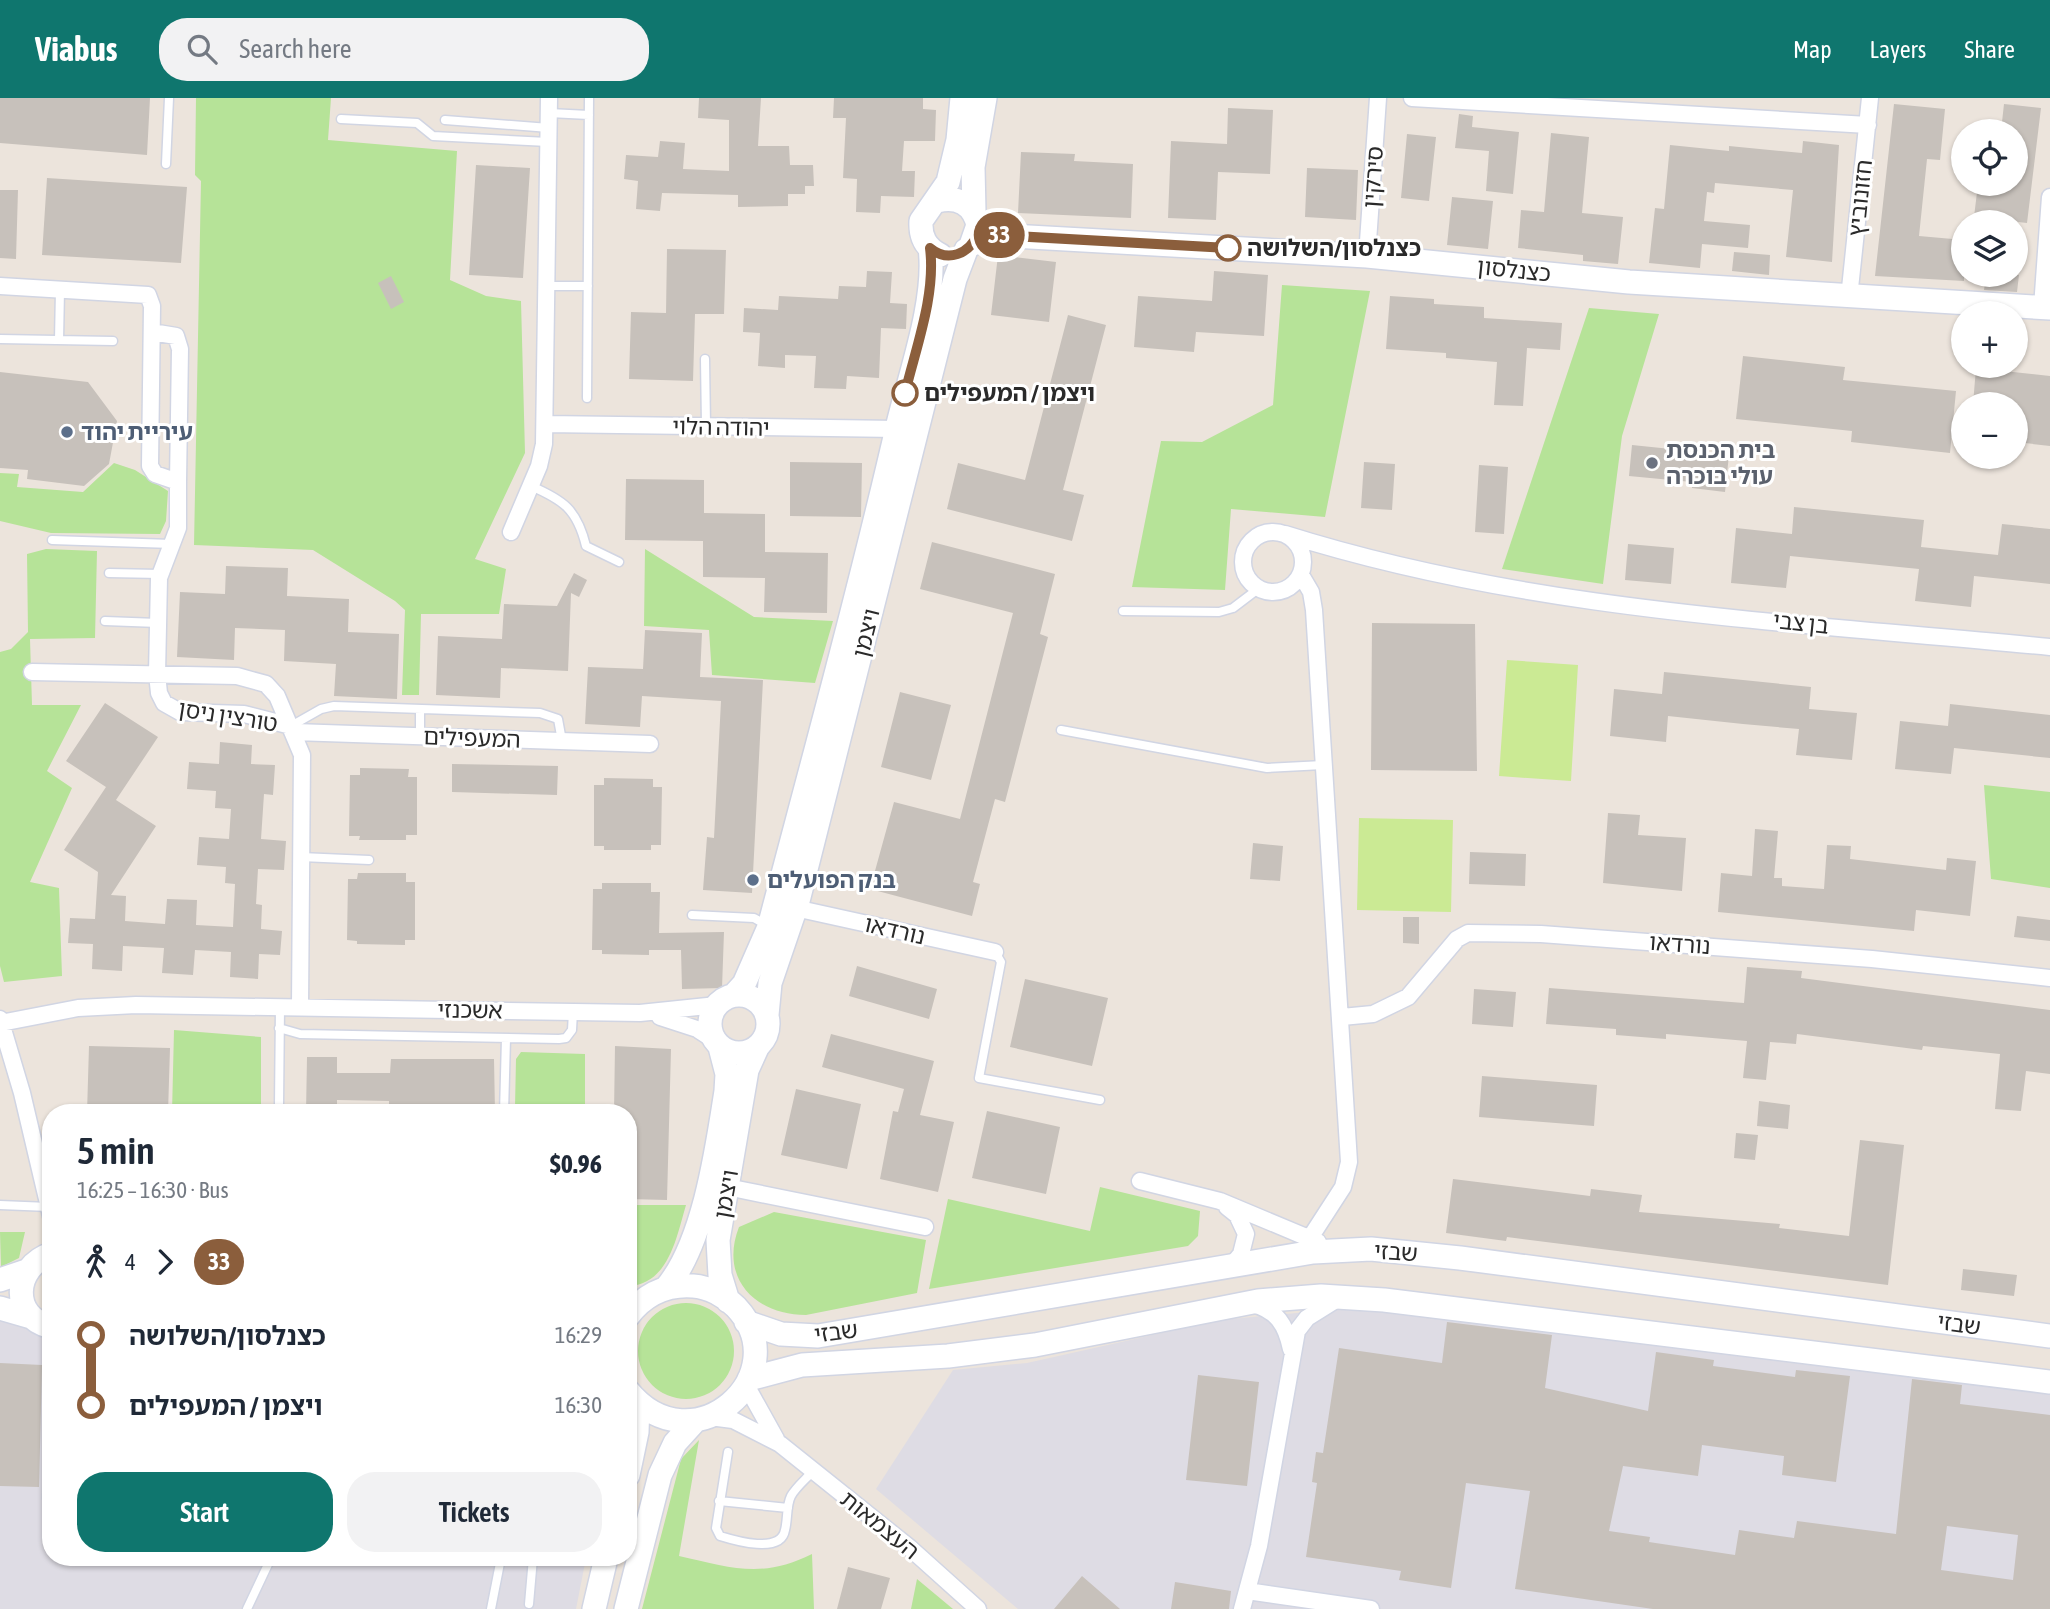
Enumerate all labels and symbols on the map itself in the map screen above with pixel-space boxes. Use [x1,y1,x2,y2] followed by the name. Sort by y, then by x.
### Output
[1358,145,1388,209] street label: סירקין
[1843,158,1877,238] street label: חזונוביץ
[968,212,1030,258] line badge: 33
[1215,235,1241,261] marker: כצנלסון/השלושה
[1247,235,1421,261] place label: כצנלסון/השלושה
[1476,253,1552,287] street label: כצנלסון
[892,380,918,406] marker: ויצמן / המעפילים
[924,380,1095,406] place label: ויצמן / המעפילים
[672,413,770,441] street label: יהודה הלוי
[81,419,193,445] place label: עיריית יהוד
[59,424,75,440] marker: עיריית יהוד
[1666,437,1776,489] place label: בית הכנסת עולי בוכרה
[1644,455,1660,471] marker: בית הכנסת עולי בוכרה
[847,606,885,660] street label: ויצמן
[1772,607,1830,639] street label: בן צבי
[176,695,280,737] street label: טורצין ניסן
[423,723,521,753] street label: המעפילים
[767,867,896,893] place label: בנק הפועלים
[745,872,761,888] marker: בנק הפועלים
[862,910,928,950] street label: נורדאו
[1648,929,1712,959] street label: נורדאו
[437,996,503,1024] street label: אשכנזי
[709,1167,743,1221] street label: ויצמן
[1373,1238,1419,1266] street label: שבזי
[1936,1308,1982,1340] street label: שבזי
[813,1316,859,1348] street label: שבזי
[836,1486,924,1564] street label: העצמאות

